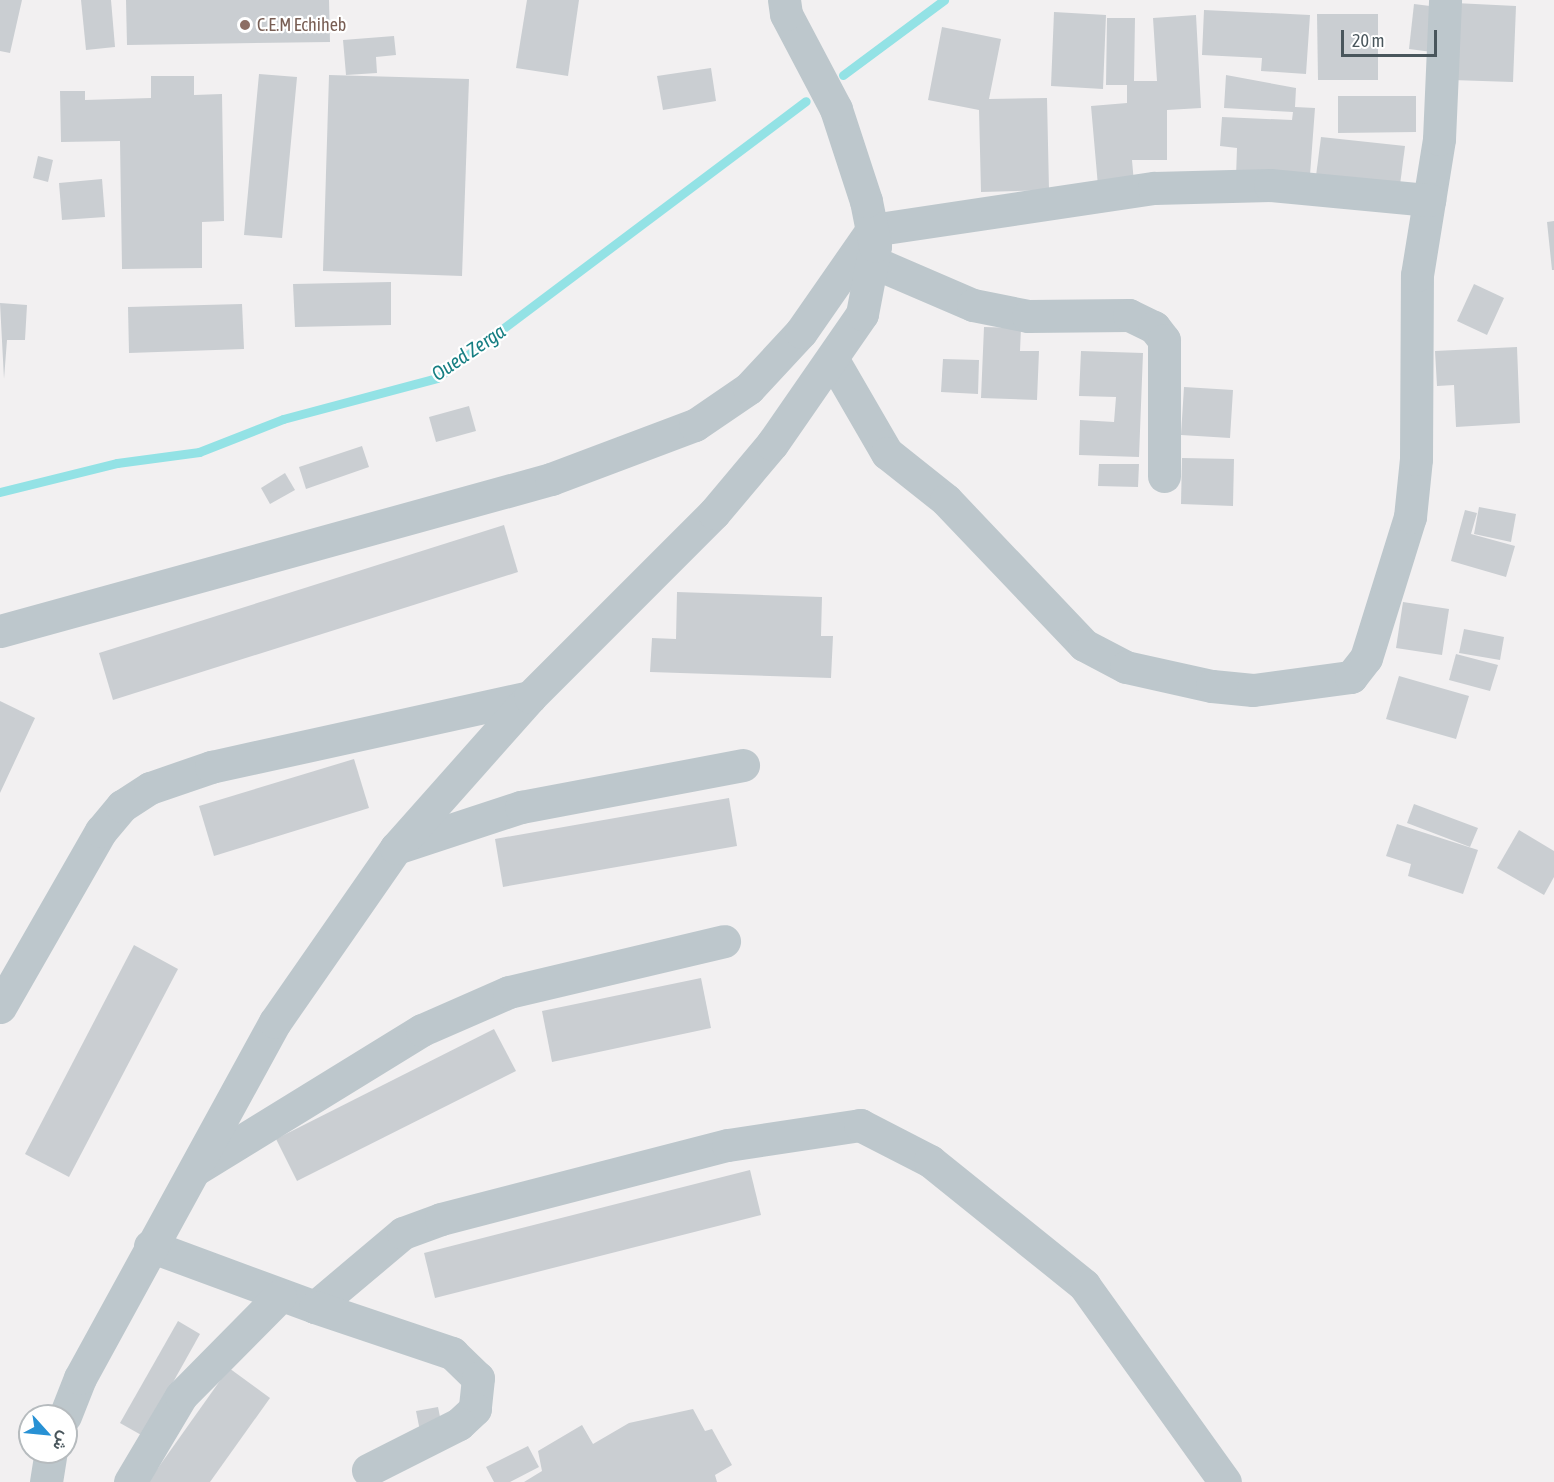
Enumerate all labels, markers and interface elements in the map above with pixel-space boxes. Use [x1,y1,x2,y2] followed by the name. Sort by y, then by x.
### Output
[257,14,346,36] place label: C.E.M Echiheb
[238,18,252,32] marker: C.E.M Echiheb
[1344,18,1440,56] scale bar
[1352,30,1384,51] text: 20 m
[426,319,510,385] water label: Oued Zerga
[18,1404,78,1464] north arrow
[50,1429,75,1454] text: ش

